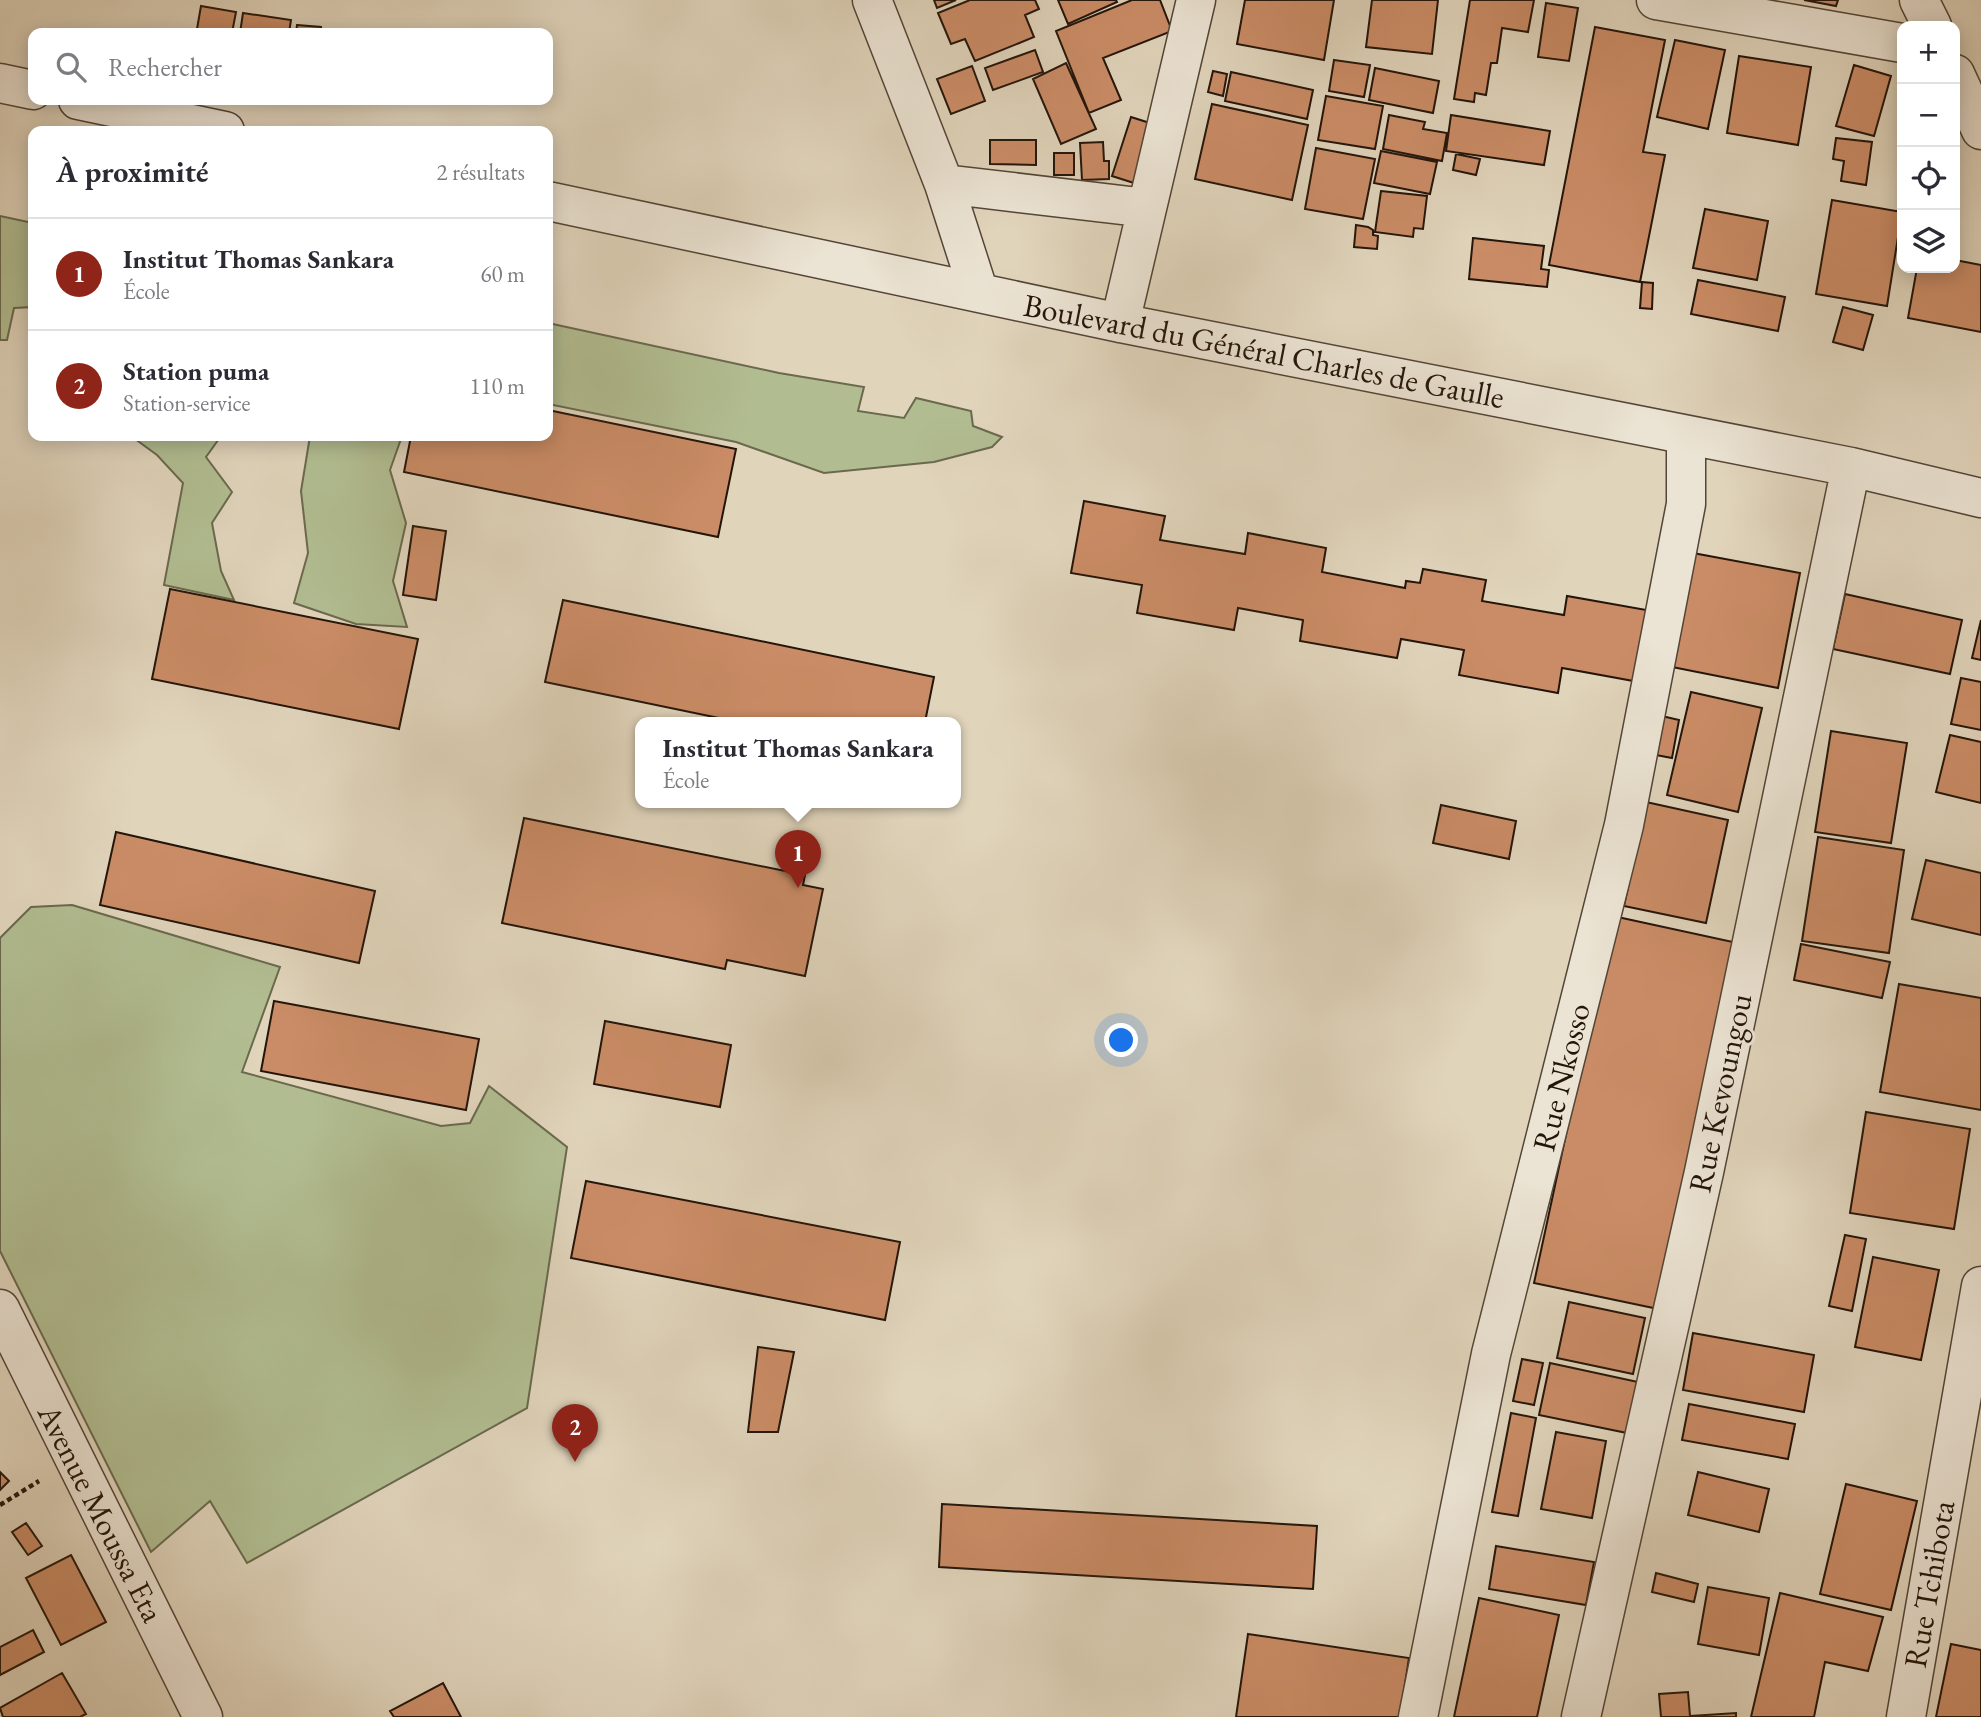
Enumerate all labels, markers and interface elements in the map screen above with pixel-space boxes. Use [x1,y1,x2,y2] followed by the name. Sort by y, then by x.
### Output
[1897,21,1960,273] map controls
[1897,21,1960,84] button: +
[28,28,553,105] search box
[52,48,90,86] icon: search
[108,50,222,84] text: Rechercher
[1897,84,1960,147] button: −
[1897,147,1960,210] button: locate
[56,152,208,191] text: À proximité
[437,157,525,187] text: 2 résultats
[1897,210,1960,273] button: layers
[123,242,394,276] text: Institut Thomas Sankara
[73,259,85,289] text: 1
[480,259,525,289] text: 60 m
[123,276,170,306] text: École
[1020,284,1508,418] street label: Boulevard du Général Charles de Gaulle
[123,354,269,388] text: Station puma
[73,371,85,401] text: 2
[469,371,525,401] text: 110 m
[123,388,250,418] text: Station-service
[635,717,961,808] popup
[662,731,934,765] text: Institut Thomas Sankara
[662,765,709,795] text: École
[775,830,821,888] pin: 1
[1678,990,1762,1196] street label: Rue Kevoungou
[1522,999,1600,1155] street label: Rue Nkosso
[1104,1023,1138,1057] your location
[28,1396,174,1629] street label: Avenue Moussa Eta
[552,1404,598,1462] pin: 2
[1894,1497,1964,1671] street label: Rue Tchibota

